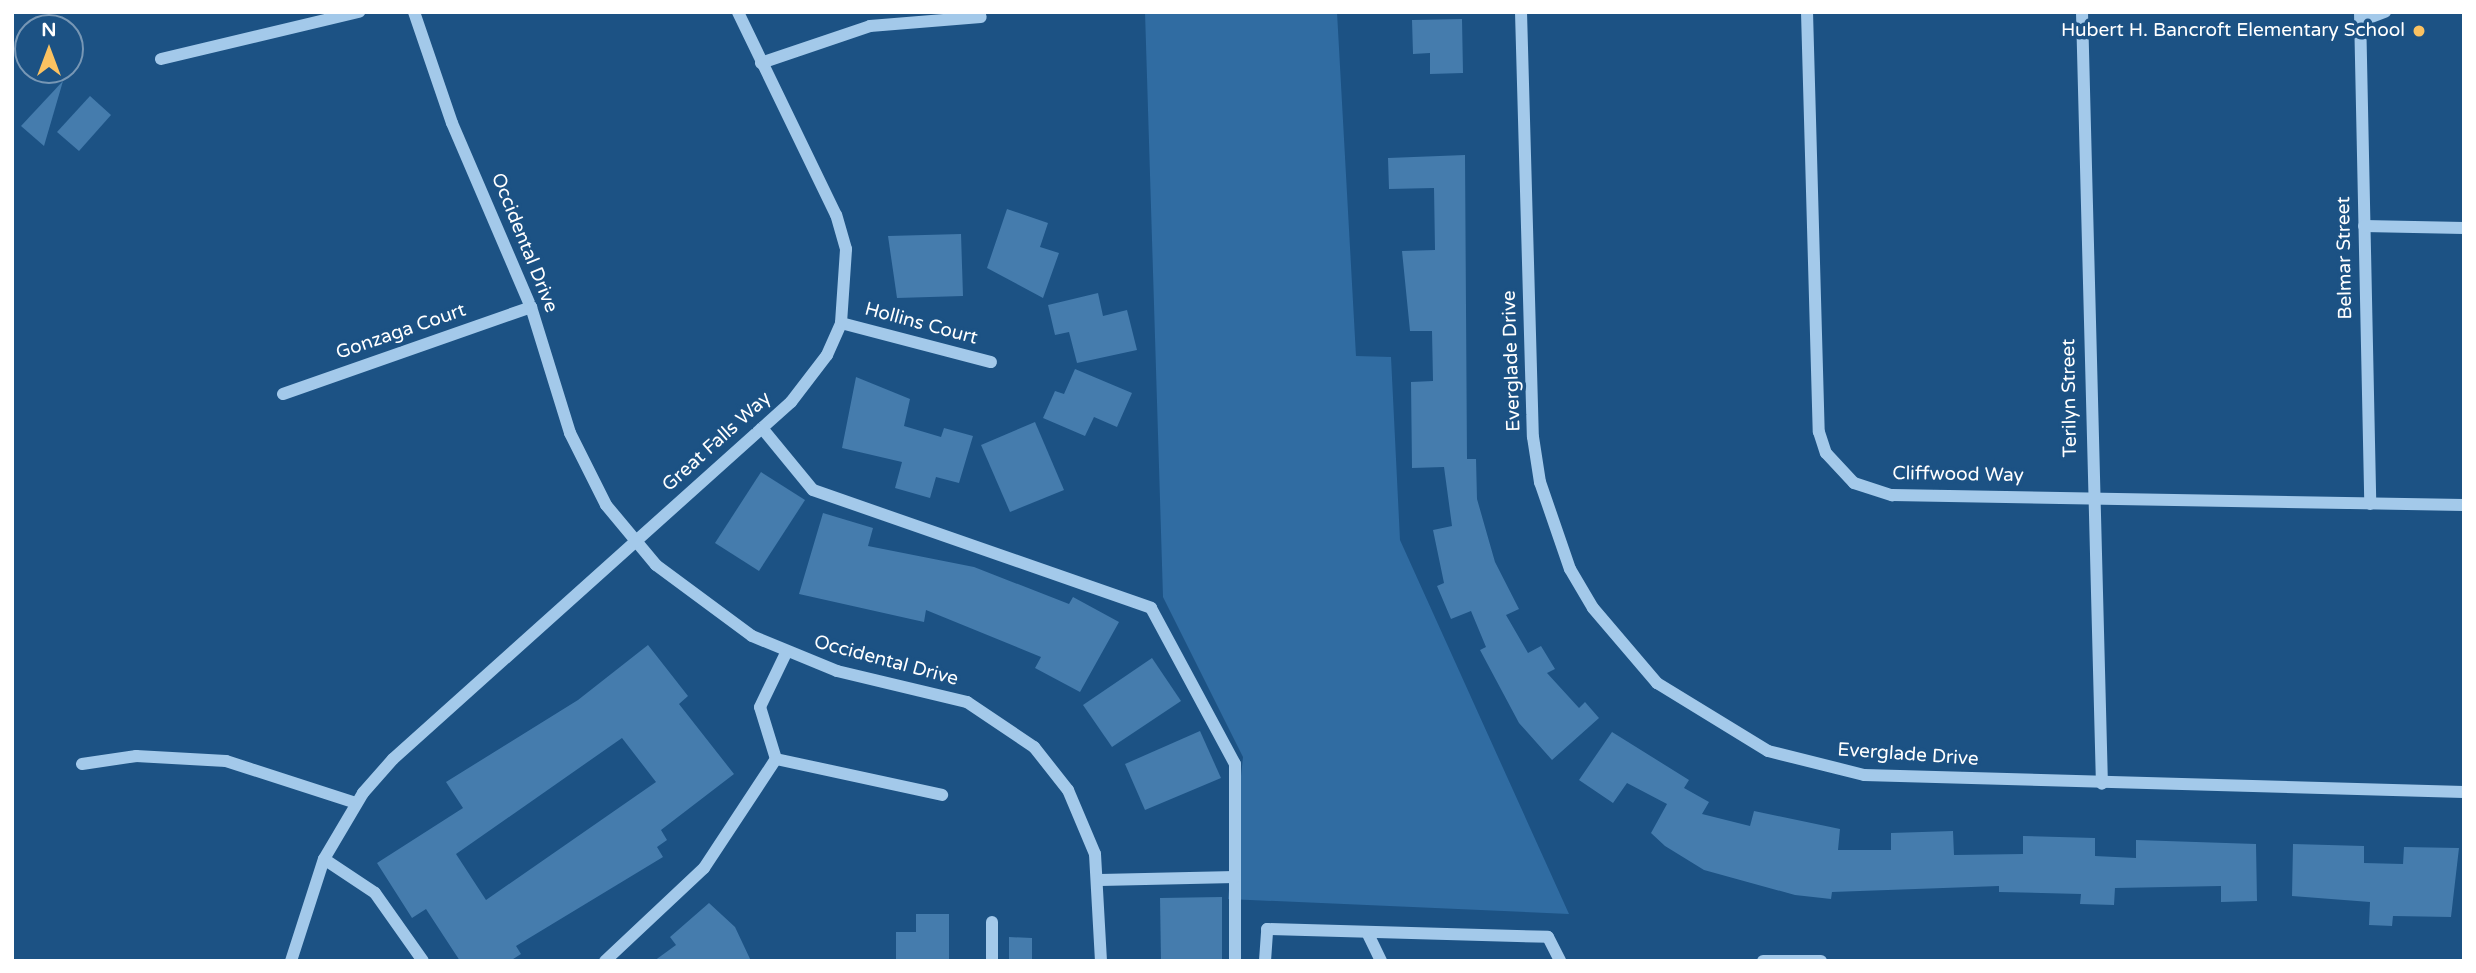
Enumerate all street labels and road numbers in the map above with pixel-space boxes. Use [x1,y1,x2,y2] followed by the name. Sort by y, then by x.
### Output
[486,170,562,316] street label: Occidental Drive
[2333,196,2357,320] street label: Belmar Street
[1498,290,1526,432] street label: Everglade Drive
[862,298,980,350] street label: Hollins Court
[333,299,469,365] street label: Gonzaga Court
[2058,338,2082,458] street label: Terilyn Street
[658,387,776,497] street label: Great Falls Way
[1892,462,2024,488] street label: Cliffwood Way
[811,631,961,691] street label: Occidental Drive
[1837,739,1979,771] street label: Everglade Drive

